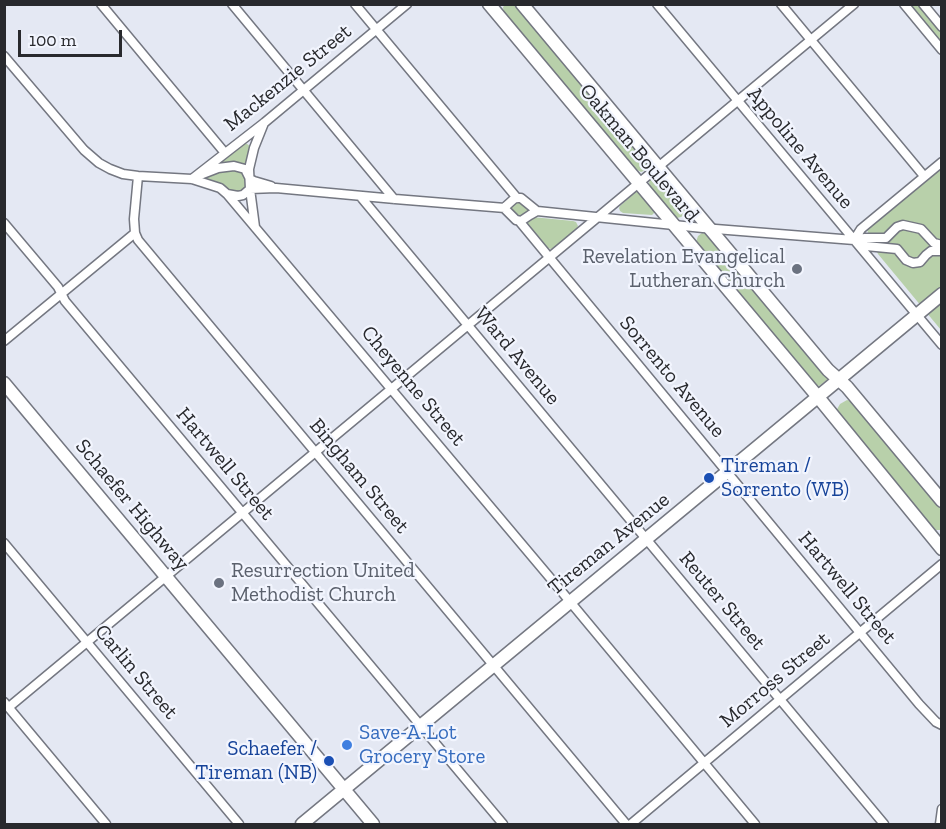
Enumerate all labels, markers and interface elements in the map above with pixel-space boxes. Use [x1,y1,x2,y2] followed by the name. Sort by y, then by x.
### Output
[21,18,124,56] scale bar
[219,19,357,137] street label: Mackenzie Street
[29,29,76,51] text: 100 m
[574,79,704,227] street label: Oakman Boulevard
[741,82,859,214] street label: Appoline Avenue
[582,244,785,294] place label: Revelation Evangelical Lutheran Church
[790,262,804,276] marker: Revelation Evangelical Lutheran Church
[469,302,565,410] street label: Ward Avenue
[614,311,730,443] street label: Sorrento Avenue
[355,321,471,451] street label: Cheyenne Street
[171,403,279,525] street label: Hartwell Street
[304,413,414,539] street label: Bingham Street
[70,434,194,576] street label: Schaefer Highway
[721,453,849,503] place label: Tireman / Sorrento (WB)
[702,471,716,485] marker: Tireman / Sorrento (WB)
[543,487,675,601] street label: Tireman Avenue
[793,527,901,649] street label: Hartwell Street
[673,547,771,655] street label: Reuter Street
[231,558,415,608] place label: Resurrection United Methodist Church
[212,576,226,590] marker: Resurrection United Methodist Church
[89,619,183,725] street label: Carlin Street
[715,627,835,733] street label: Morross Street
[359,720,485,770] place label: Save-A-Lot Grocery Store
[195,736,317,786] place label: Schaefer / Tireman (NB)
[340,738,354,752] marker: Save-A-Lot Grocery Store
[322,754,336,768] marker: Schaefer / Tireman (NB)

